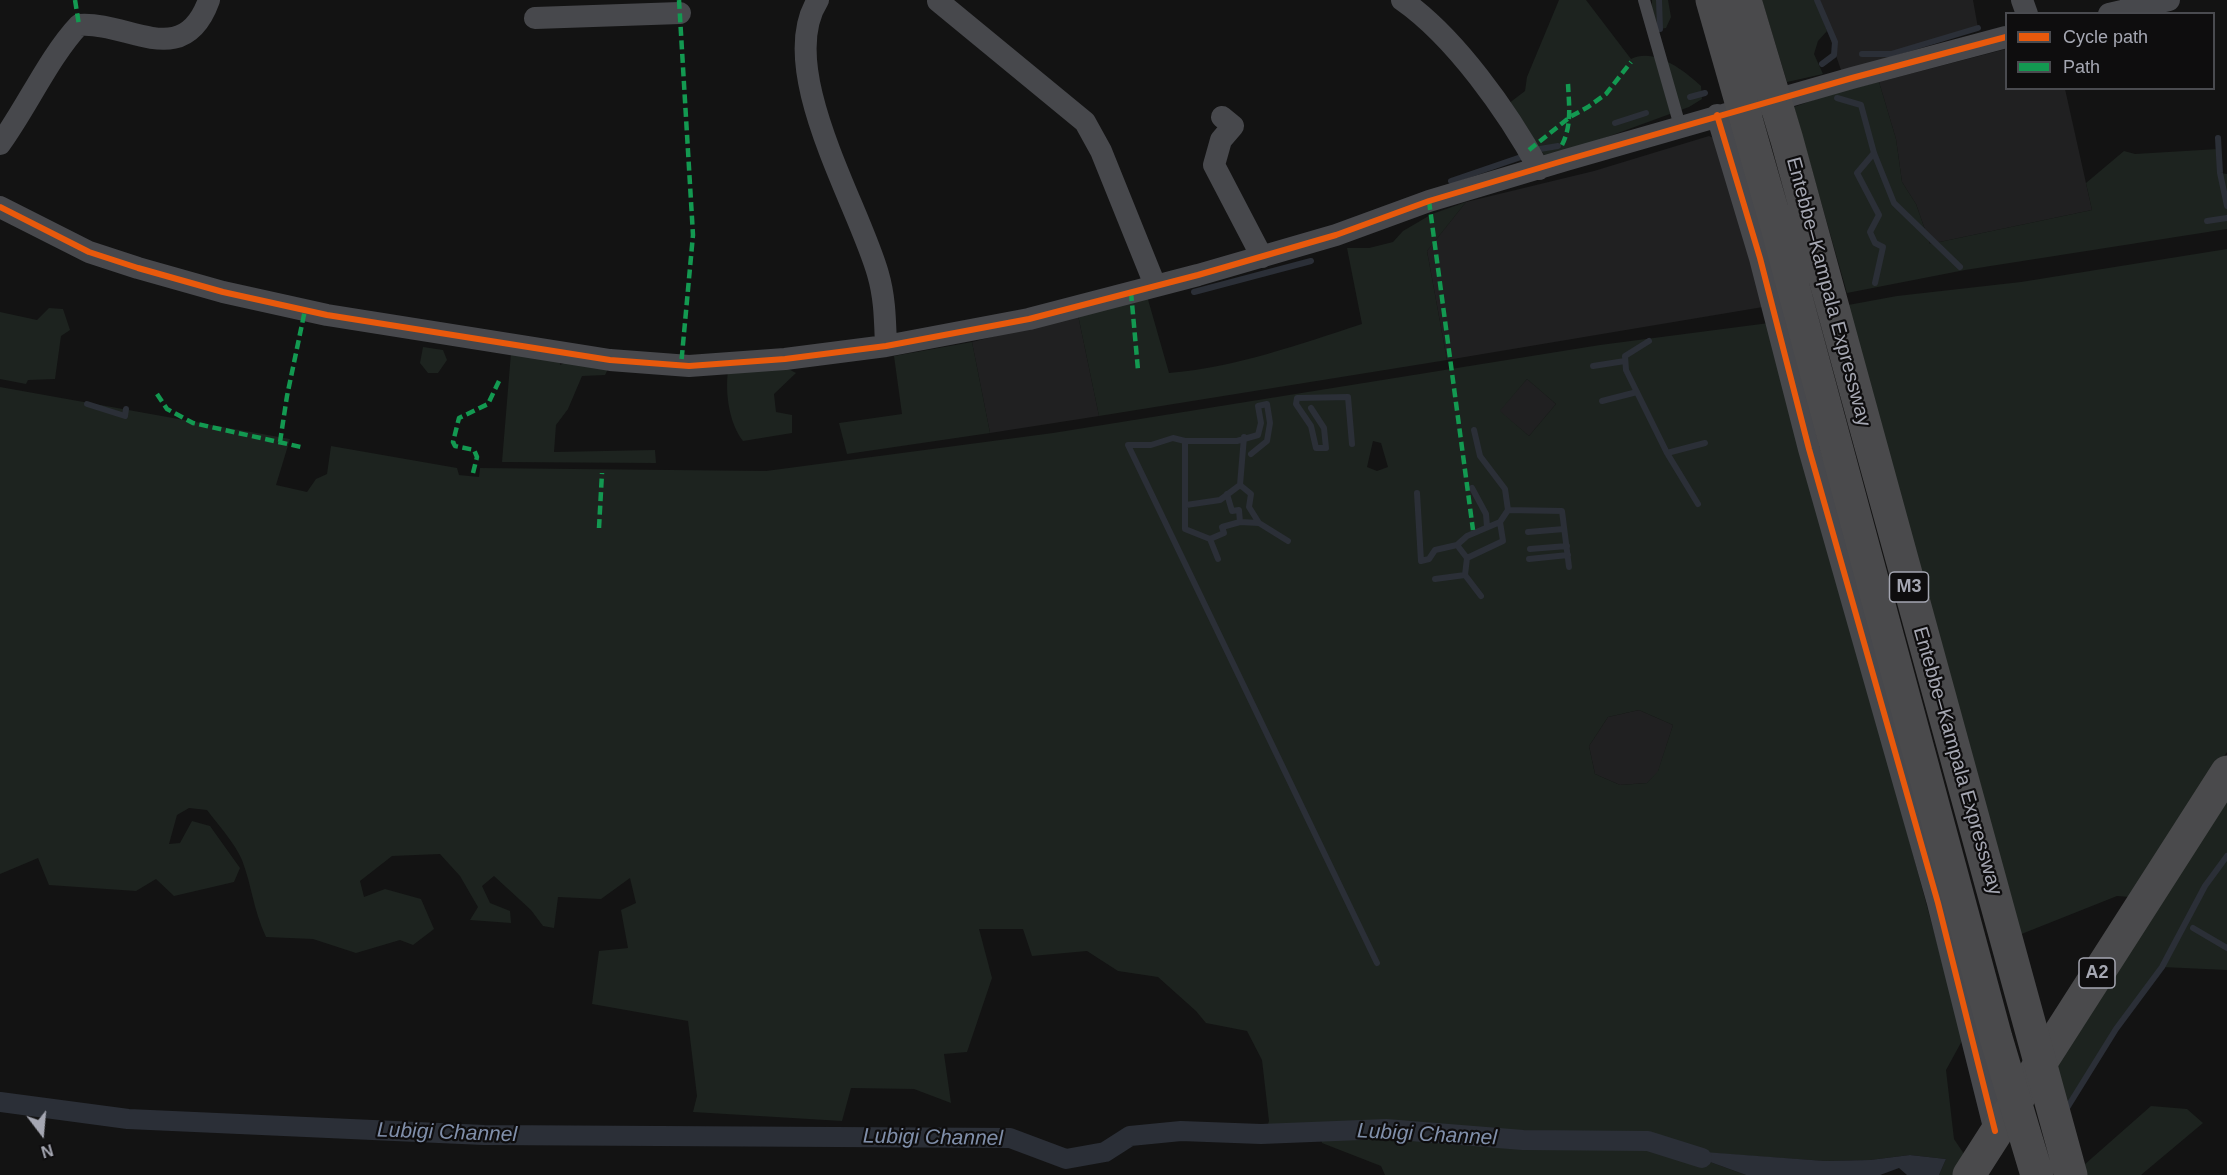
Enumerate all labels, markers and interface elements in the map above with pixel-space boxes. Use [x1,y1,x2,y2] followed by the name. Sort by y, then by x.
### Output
[2005,12,2215,90] legend
[2063,27,2148,47] text: Cycle path
[2063,57,2100,77] text: Path
[1780,155,1876,429] street label: Entebbe–Kampala Expressway
[1890,572,1928,602] road number: M3
[1907,624,2007,898] street label: Entebbe–Kampala Expressway
[2079,958,2115,988] road number: A2
[12,1103,72,1163] north arrow
[377,1118,517,1148] water label: Lubigi Channel
[1356,1119,1498,1151] water label: Lubigi Channel
[863,1124,1003,1152] water label: Lubigi Channel
[39,1141,55,1161] text: N

